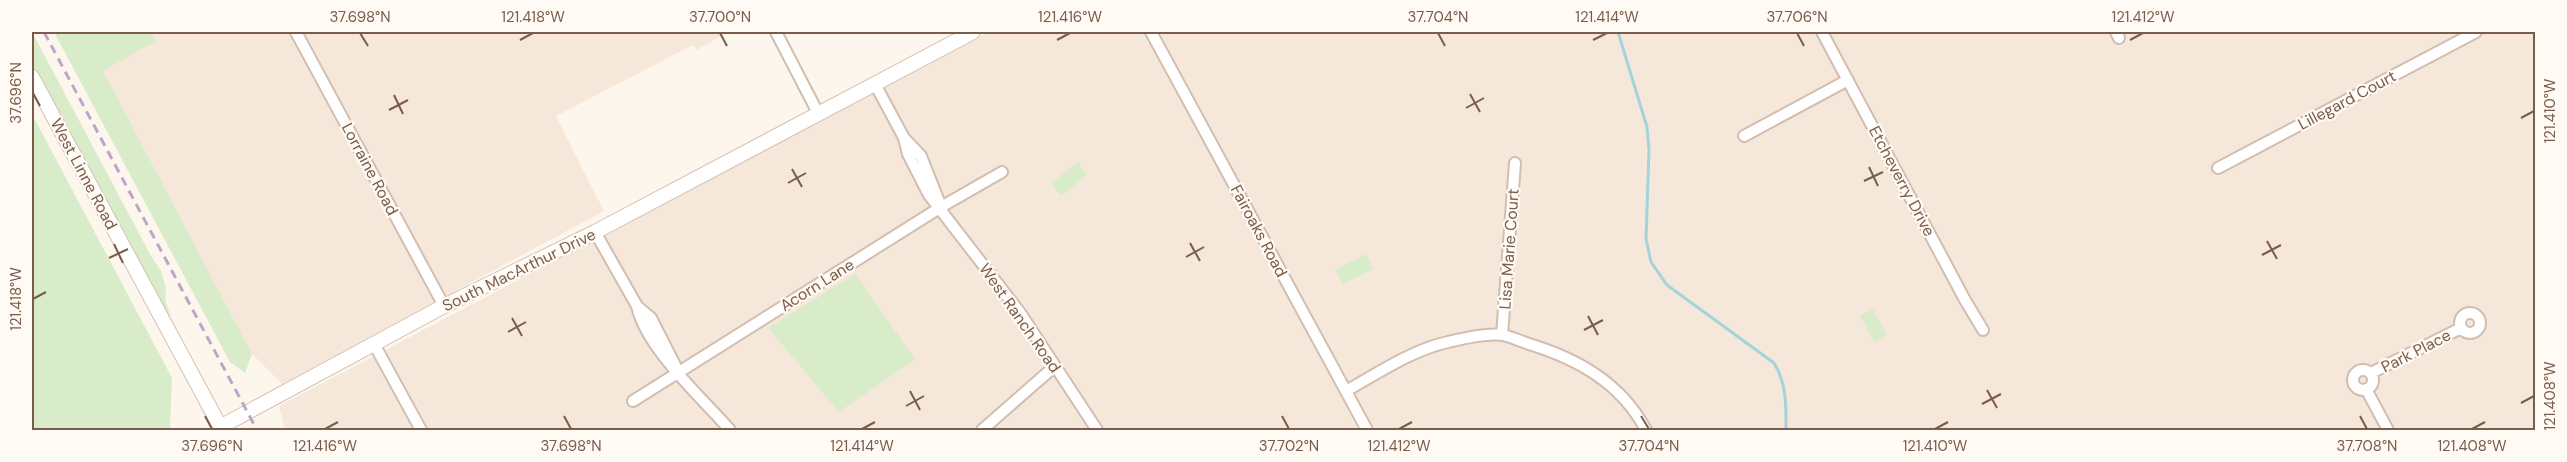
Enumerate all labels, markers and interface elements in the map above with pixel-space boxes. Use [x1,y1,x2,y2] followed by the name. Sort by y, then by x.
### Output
[329,7,391,27] text: 37.698°N
[501,7,565,27] text: 121.418°W
[689,7,751,27] text: 37.700°N
[1038,7,1102,27] text: 121.416°W
[1408,7,1468,27] text: 37.704°N
[1575,7,1639,27] text: 121.414°W
[1766,7,1828,27] text: 37.706°N
[2111,7,2175,27] text: 121.412°W
[6,62,26,124] text: 37.696°N
[2294,65,2400,135] street label: Lillegard Court
[2540,78,2560,143] text: 121.410°W
[46,115,122,233] street label: West Linne Road
[337,119,403,219] street label: Lorraine Road
[1864,122,1940,240] street label: Etcheverry Drive
[1226,181,1292,281] street label: Fairoaks Road
[1494,188,1524,310] street label: Lisa Marie Court
[439,224,599,316] street label: South MacArthur Drive
[776,254,858,316] street label: Acorn Lane
[974,259,1066,377] street label: West Ranch Road
[6,267,26,331] text: 121.418°W
[2378,324,2454,378] street label: Park Place
[2540,361,2560,431] text: 121.408°W
[181,436,243,456] text: 37.696°N
[293,436,357,456] text: 121.416°W
[540,436,602,456] text: 37.698°N
[830,436,894,456] text: 121.414°W
[1259,436,1319,456] text: 37.702°N
[1367,436,1431,456] text: 121.412°W
[1619,436,1679,456] text: 37.704°N
[1903,436,1968,456] text: 121.410°W
[2337,436,2397,456] text: 37.708°N
[2437,436,2507,456] text: 121.408°W

